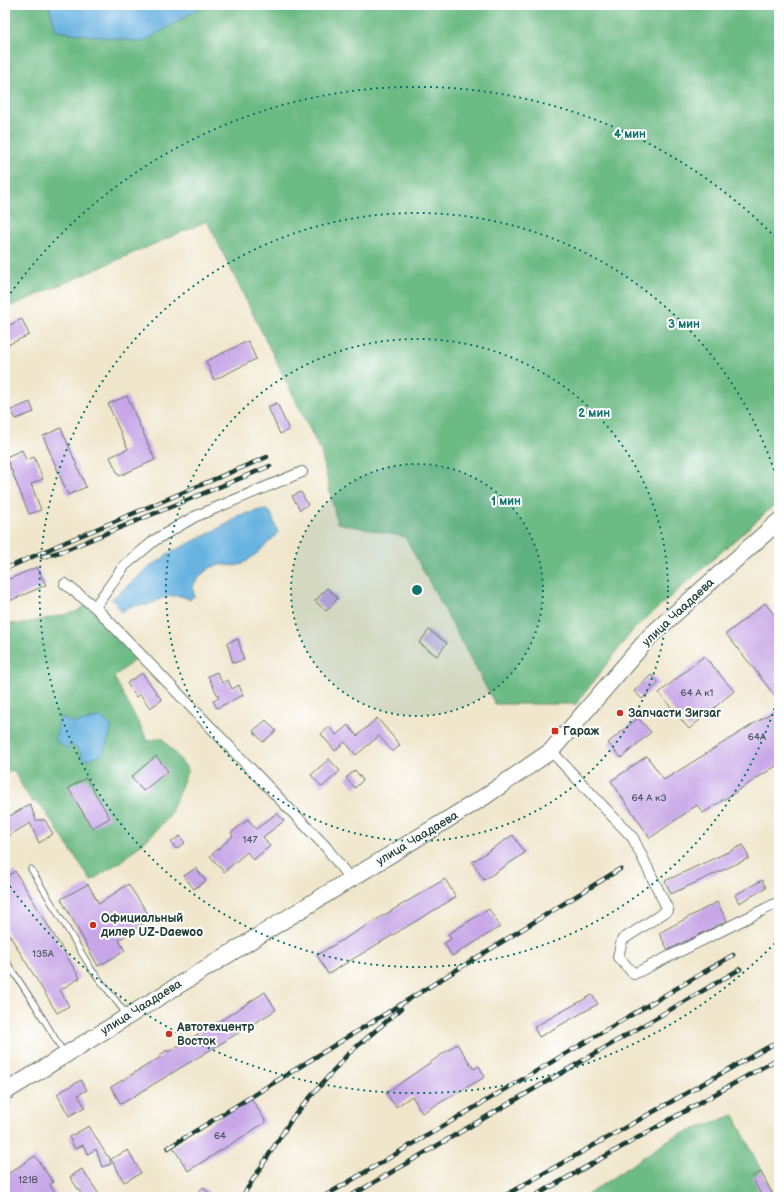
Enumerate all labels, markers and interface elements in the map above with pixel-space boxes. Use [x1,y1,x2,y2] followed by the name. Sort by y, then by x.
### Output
[614,127,646,142] text: 4 мин
[668,317,700,332] text: 3 мин
[578,406,610,421] text: 2 мин
[491,494,521,509] text: 1 мин
[639,575,717,650] street label: улица Чаадаева
[410,583,424,597] centre of rings
[681,687,714,699] house number: 64 А к1
[628,706,721,721] place label: Запчасти Зигзаг
[615,708,625,718] marker: Запчасти Зигзаг
[563,724,600,739] place label: Гараж
[550,726,560,736] marker: Гараж
[748,731,767,743] house number: 64А
[631,792,667,804] house number: 64 А к3
[374,808,461,869] street label: улица Чаадаева
[243,834,258,846] house number: 147
[100,911,203,940] place label: Официальный дилер UZ-Daewoo
[88,920,98,930] marker: Официальный дилер UZ-Daewoo
[32,948,55,960] house number: 135А
[98,976,185,1038] street label: улица Чаадаева
[176,1020,254,1049] place label: Автотехцентр Восток
[164,1029,174,1039] marker: Автотехцентр Восток
[214,1130,226,1142] house number: 64
[18,1174,39,1186] house number: 121В

